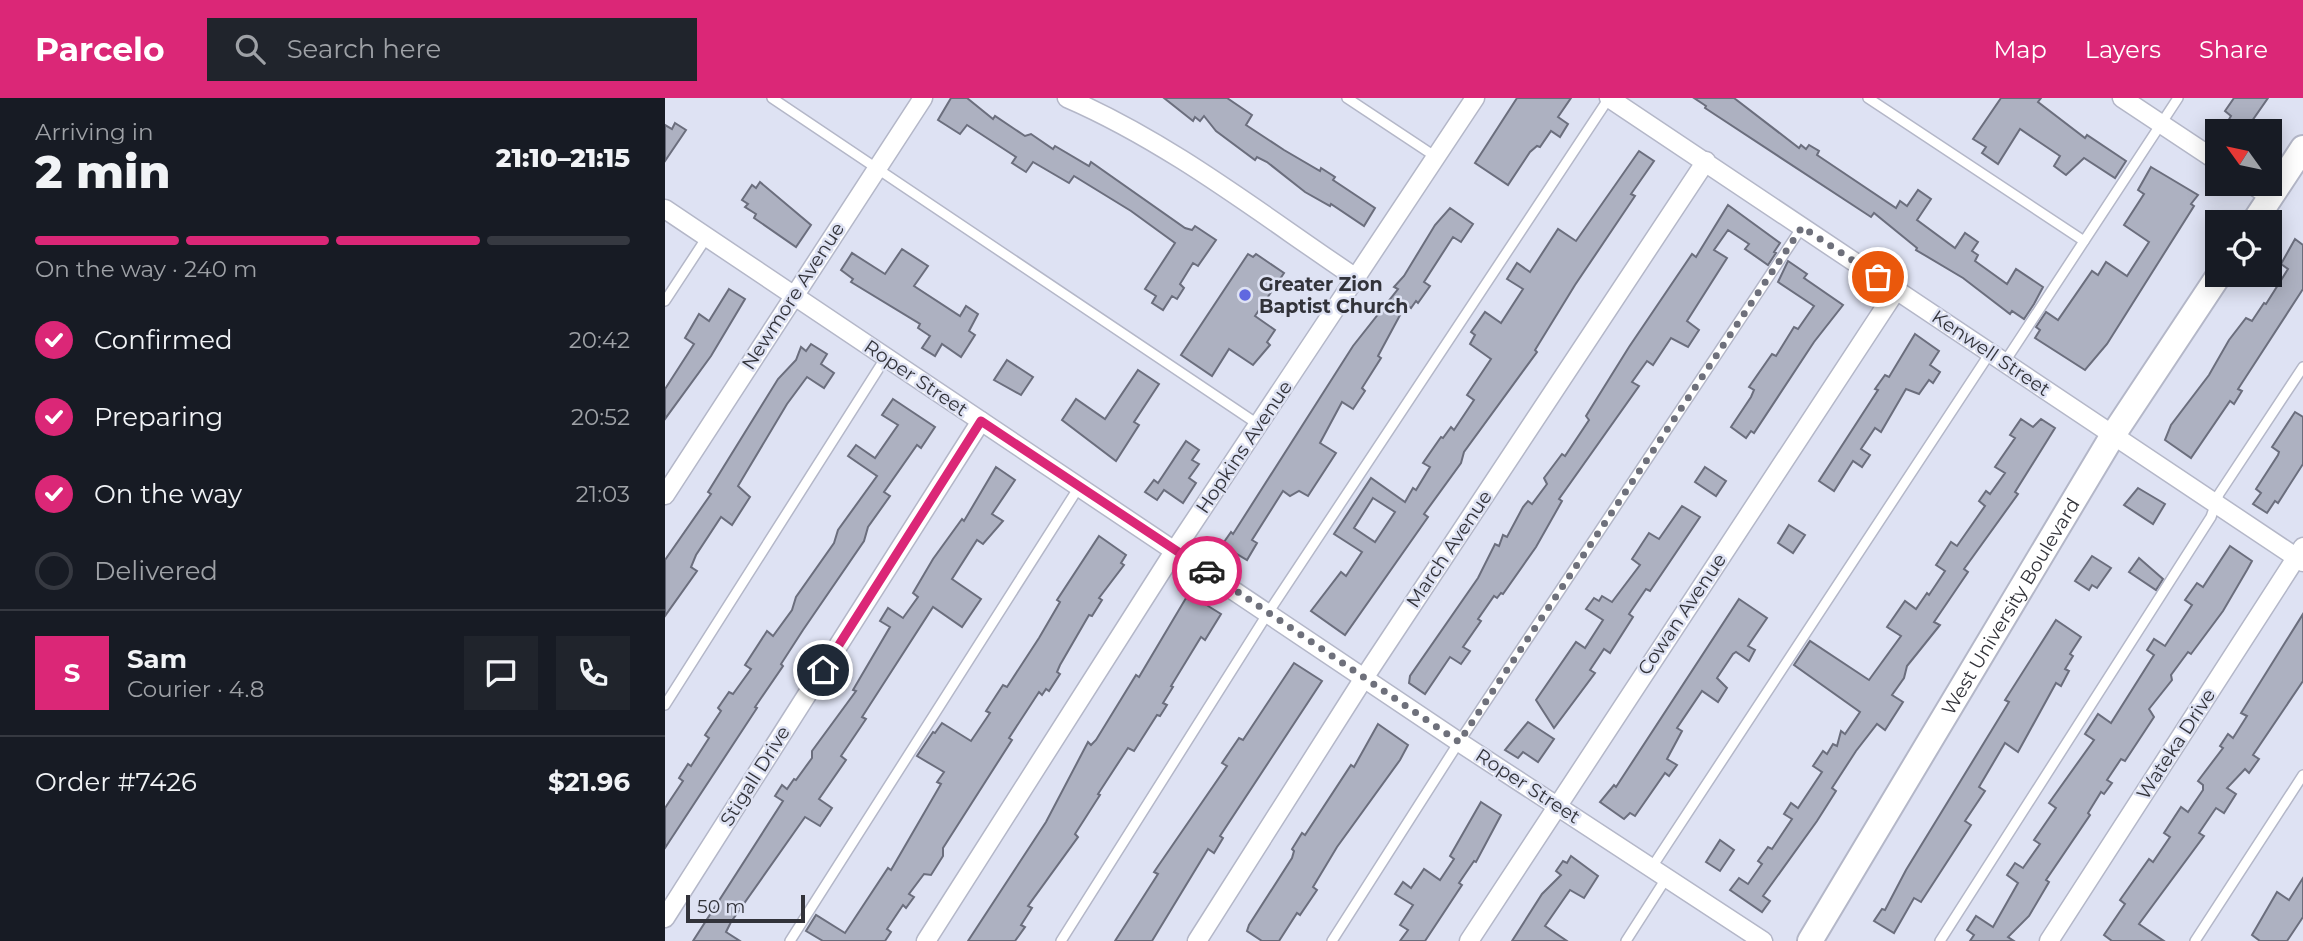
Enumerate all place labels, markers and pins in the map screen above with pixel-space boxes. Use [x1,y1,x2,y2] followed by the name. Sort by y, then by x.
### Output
[1848,247,1908,307] pin
[1259,273,1408,318] place label: Greater Zion Baptist Church
[1237,287,1253,303] marker: Greater Zion Baptist Church
[793,640,853,700] pin

